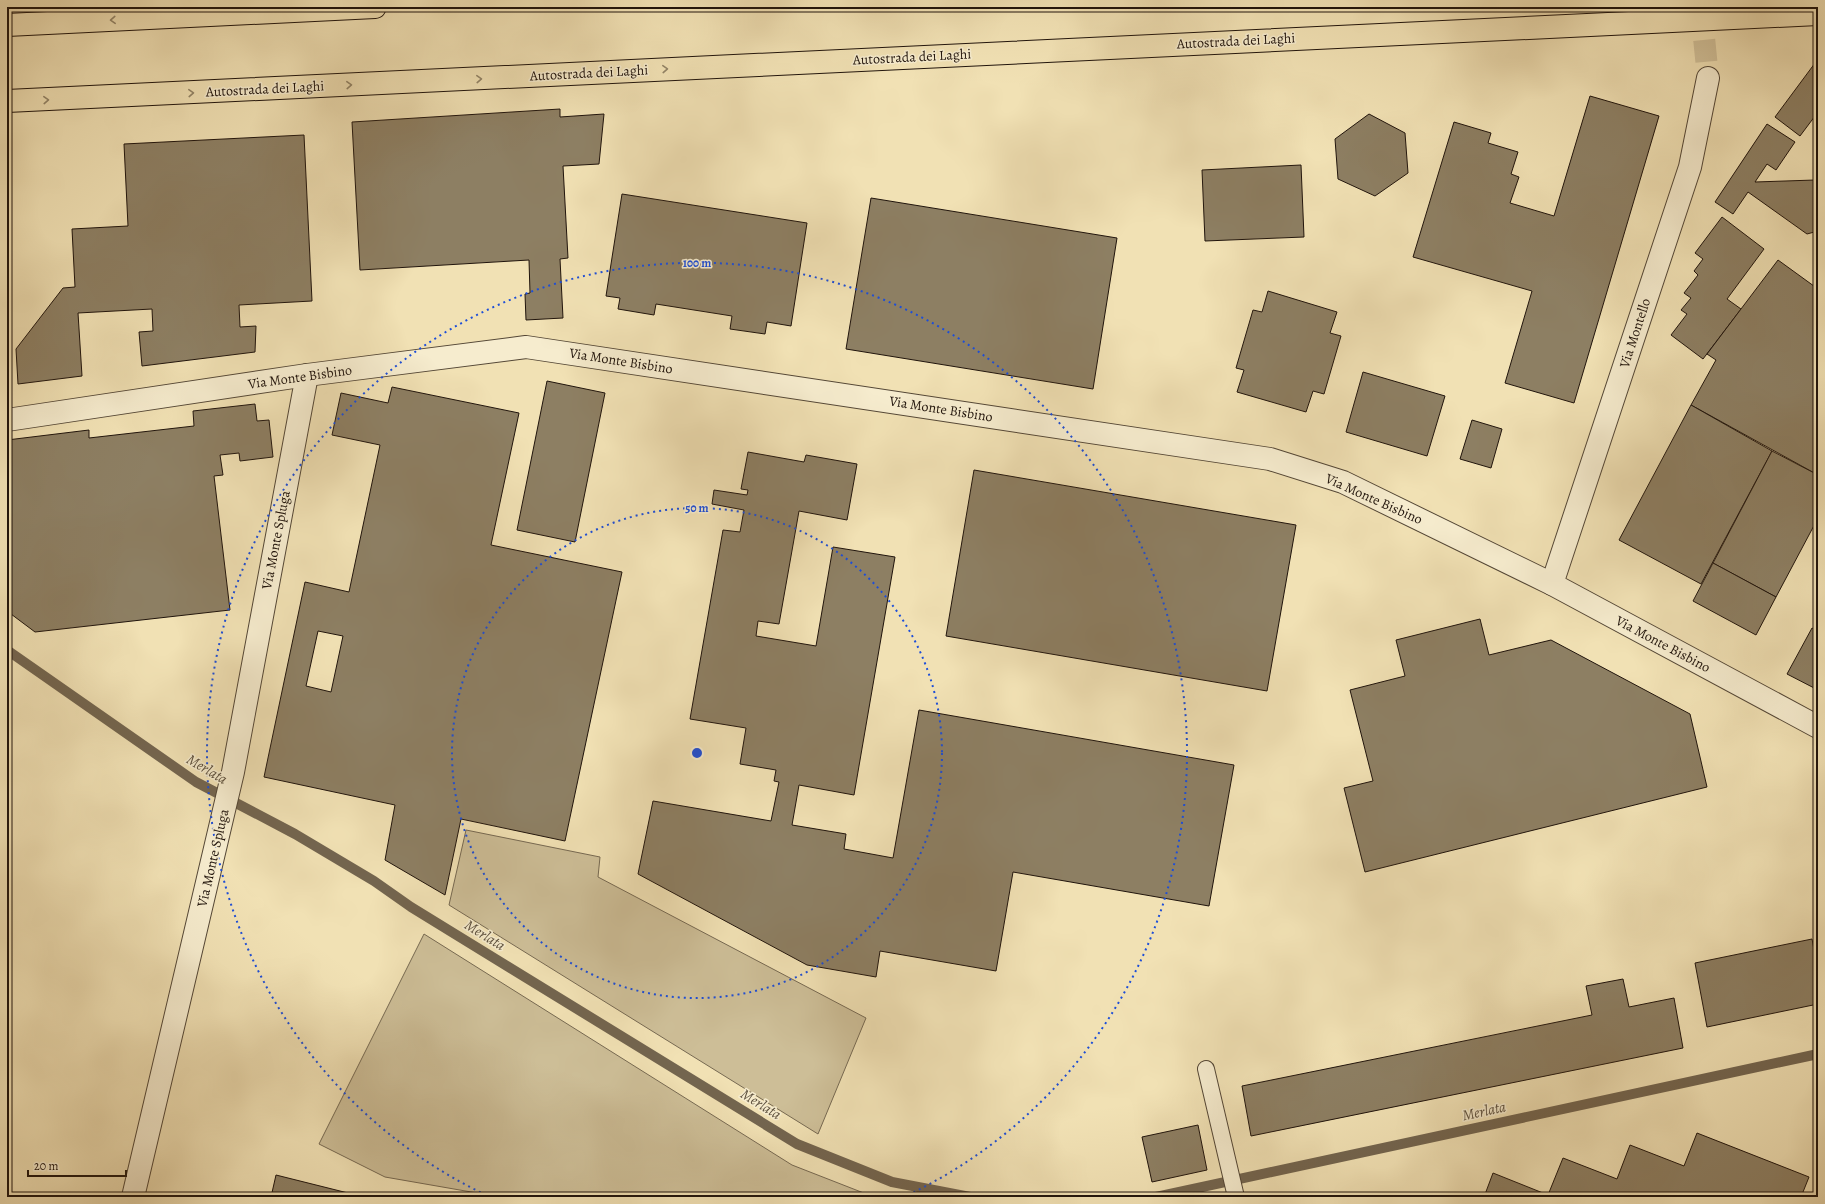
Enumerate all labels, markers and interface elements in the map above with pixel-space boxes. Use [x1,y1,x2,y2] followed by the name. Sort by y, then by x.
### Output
[110,15,116,24] one-way arrow
[1175,28,1296,54] street label: Autostrada dei Laghi
[851,44,972,70] street label: Autostrada dei Laghi
[528,60,649,86] street label: Autostrada dei Laghi
[662,65,668,73] one-way arrow
[476,74,482,83] one-way arrow
[204,76,325,102] street label: Autostrada dei Laghi
[346,81,352,89] one-way arrow
[188,89,194,97] one-way arrow
[43,95,49,104] one-way arrow
[683,255,711,271] text: 100 m
[1615,296,1655,371] street label: Via Montello
[567,343,674,379] street label: Via Monte Bisbino
[246,360,353,394] street label: Via Monte Bisbino
[887,391,994,427] street label: Via Monte Bisbino
[1321,469,1426,529] street label: Via Monte Bisbino
[257,489,295,592] street label: Via Monte Spluga
[685,500,709,516] text: 50 m
[1611,611,1714,677] street label: Via Monte Bisbino
[690,746,704,760] centre of rings
[183,749,231,789] water label: Merlata
[192,807,234,910] street label: Via Monte Spluga
[461,915,509,955] water label: Merlata
[737,1084,785,1124] water label: Merlata
[1460,1097,1508,1125] water label: Merlata
[28,1152,126,1178] scale bar
[34,1158,58,1174] text: 20 m

